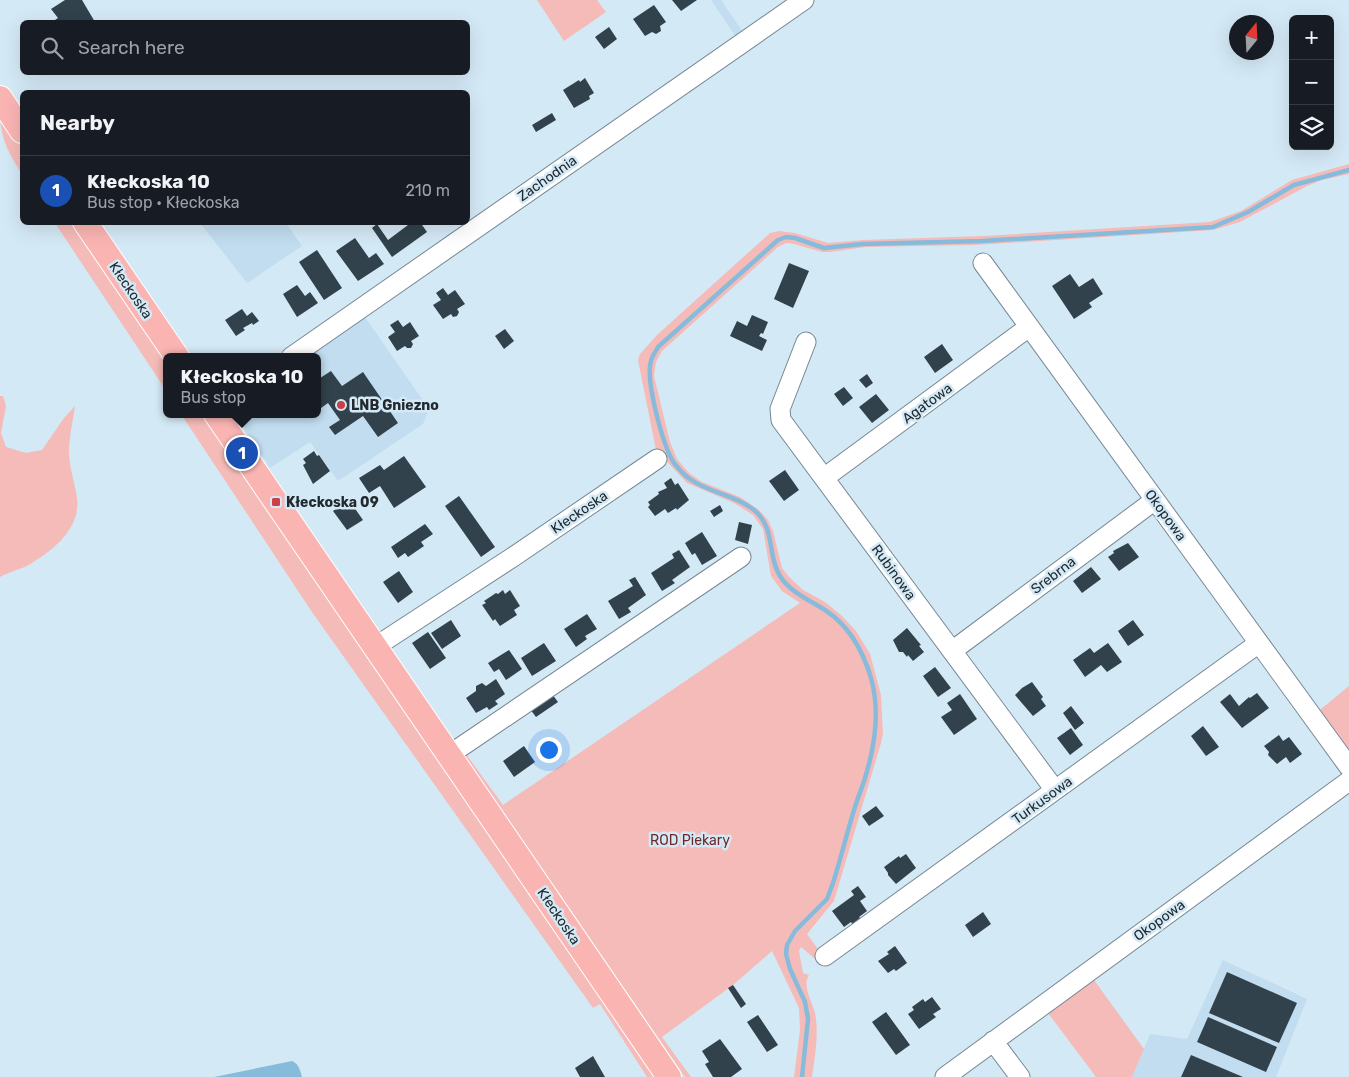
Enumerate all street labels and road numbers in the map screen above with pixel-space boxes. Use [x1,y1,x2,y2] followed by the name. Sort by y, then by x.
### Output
[514,152,580,205] street label: Zachodnia
[105,259,156,322] street label: Kłeckoska
[899,380,955,427] street label: Agatowa
[1141,486,1190,544] street label: Okopowa
[548,487,611,538] street label: Kłeckoska
[868,541,919,603] street label: Rubinowa
[1028,553,1079,598] street label: Srebrna
[1009,773,1076,828] street label: Turkusowa
[533,885,584,948] street label: Kłeckoska
[1130,896,1188,945] street label: Okopowa

